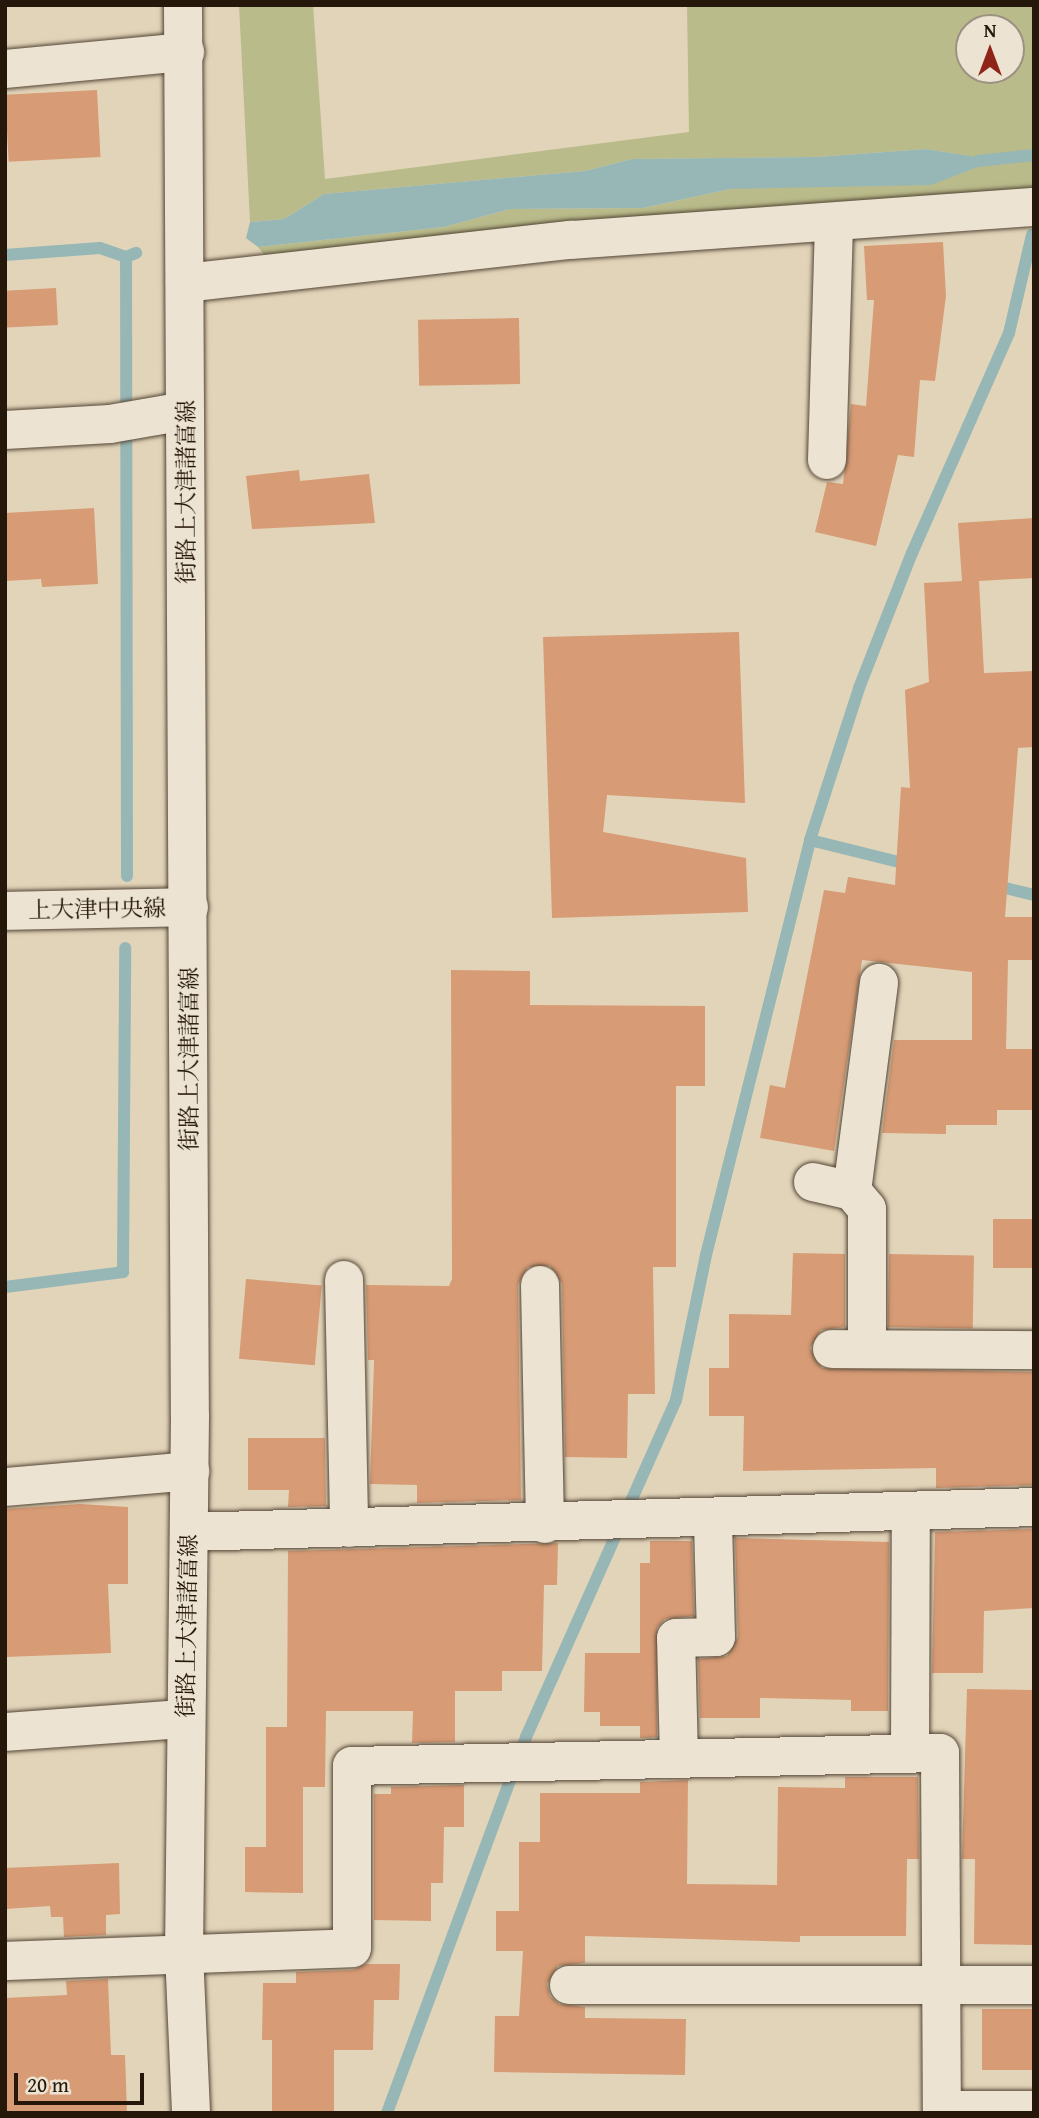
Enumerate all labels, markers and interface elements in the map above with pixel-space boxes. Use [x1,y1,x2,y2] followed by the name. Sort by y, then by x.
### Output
[955,14,1025,84] north arrow
[984,16,996,44] text: N
[172,400,200,584] street label: 街路上大津諸富線
[28,894,166,924] street label: 上大津中央線
[175,967,203,1151] street label: 街路上大津諸富線
[172,1534,202,1718] street label: 街路上大津諸富線
[18,2058,147,2102] scale bar
[27,2069,69,2100] text: 20 m

